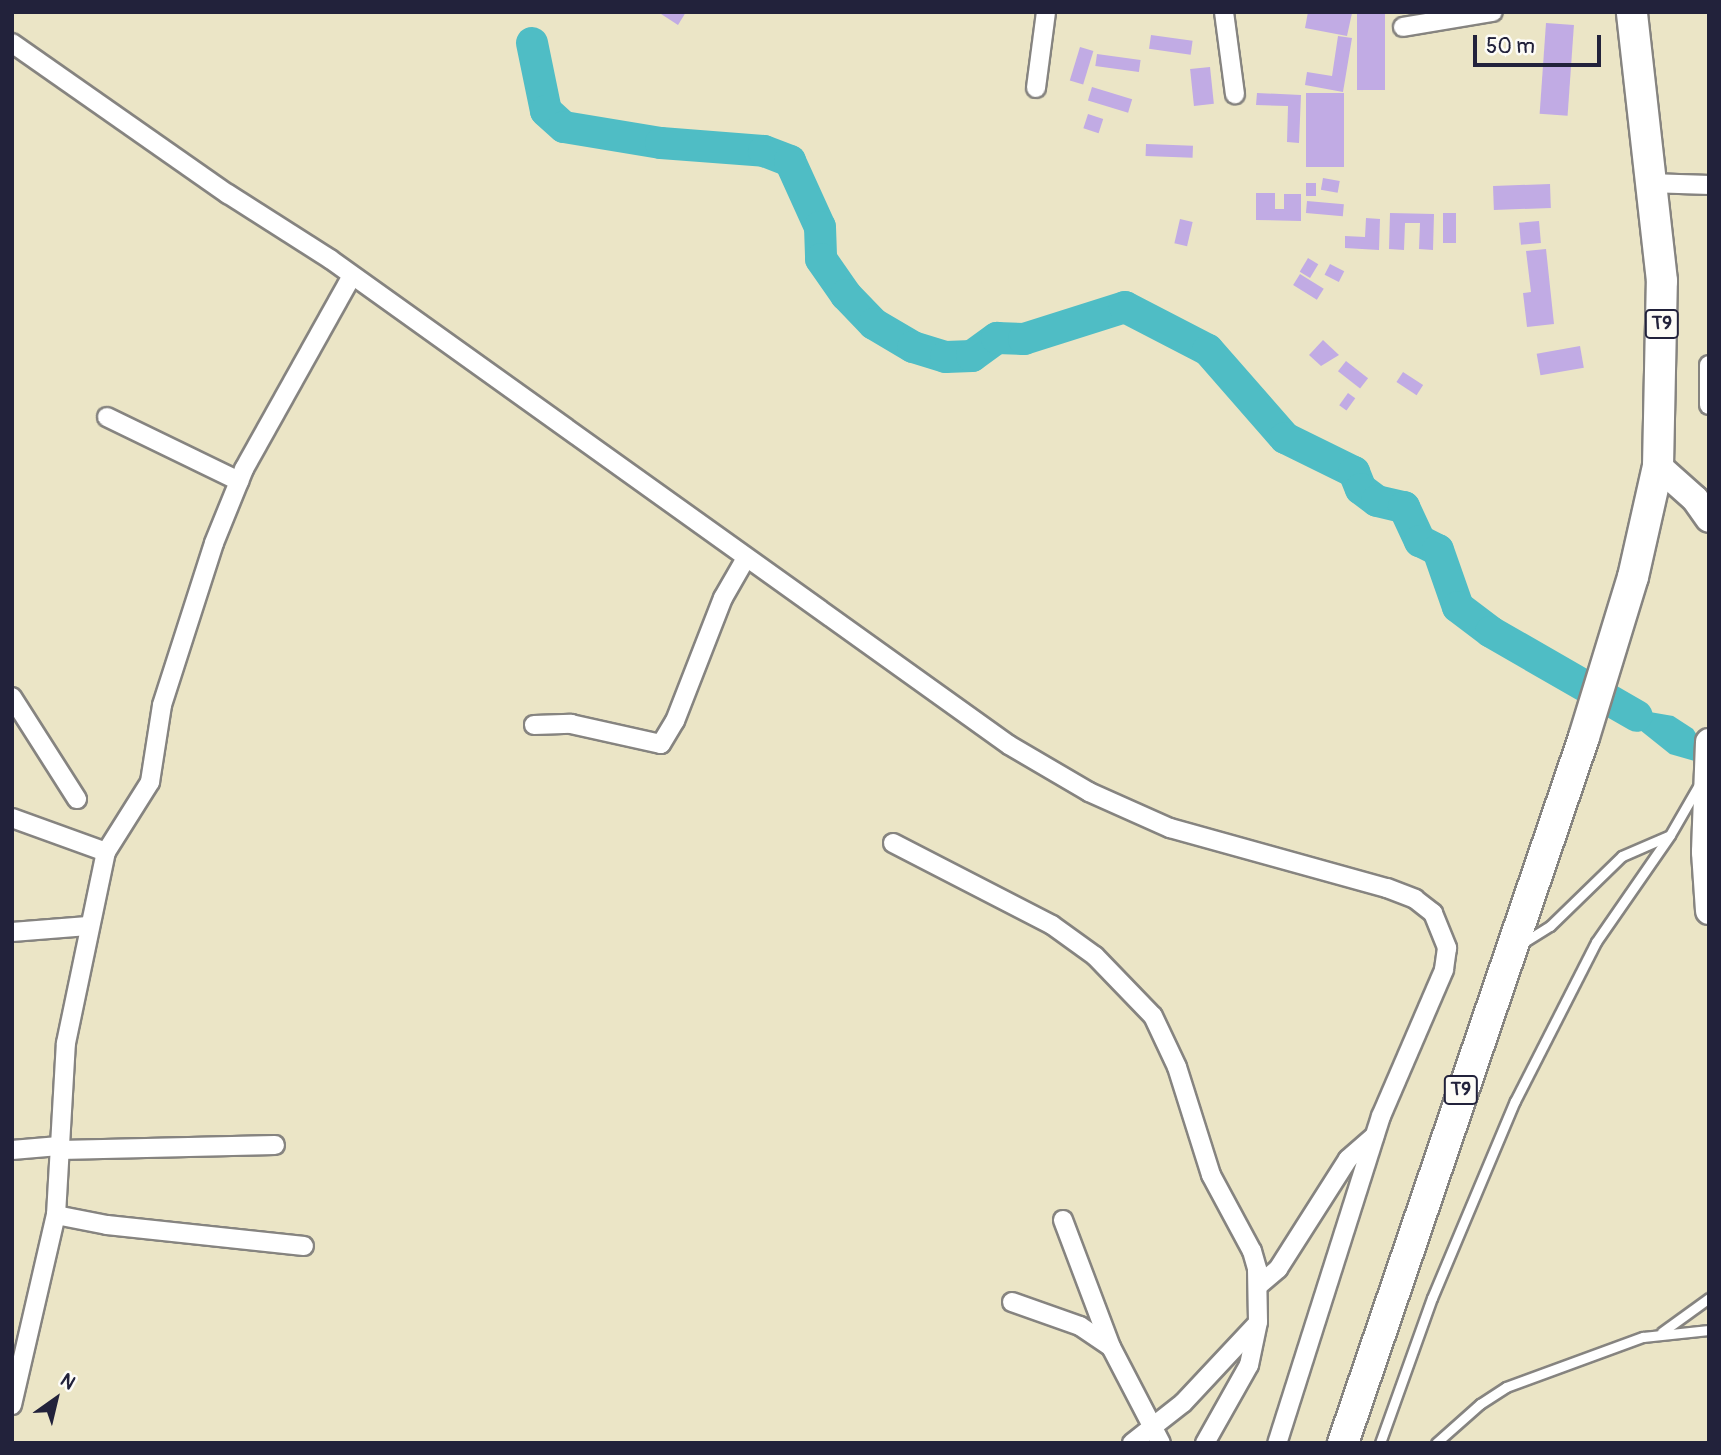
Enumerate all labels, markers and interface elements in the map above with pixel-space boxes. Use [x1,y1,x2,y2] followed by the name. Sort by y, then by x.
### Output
[1476,21,1604,65] scale bar
[1486,33,1535,60] text: 50 m
[1644,308,1680,340] road number: T9
[1444,1074,1478,1106] road number: T9
[21,1364,91,1434] north arrow
[56,1368,80,1395] text: N

